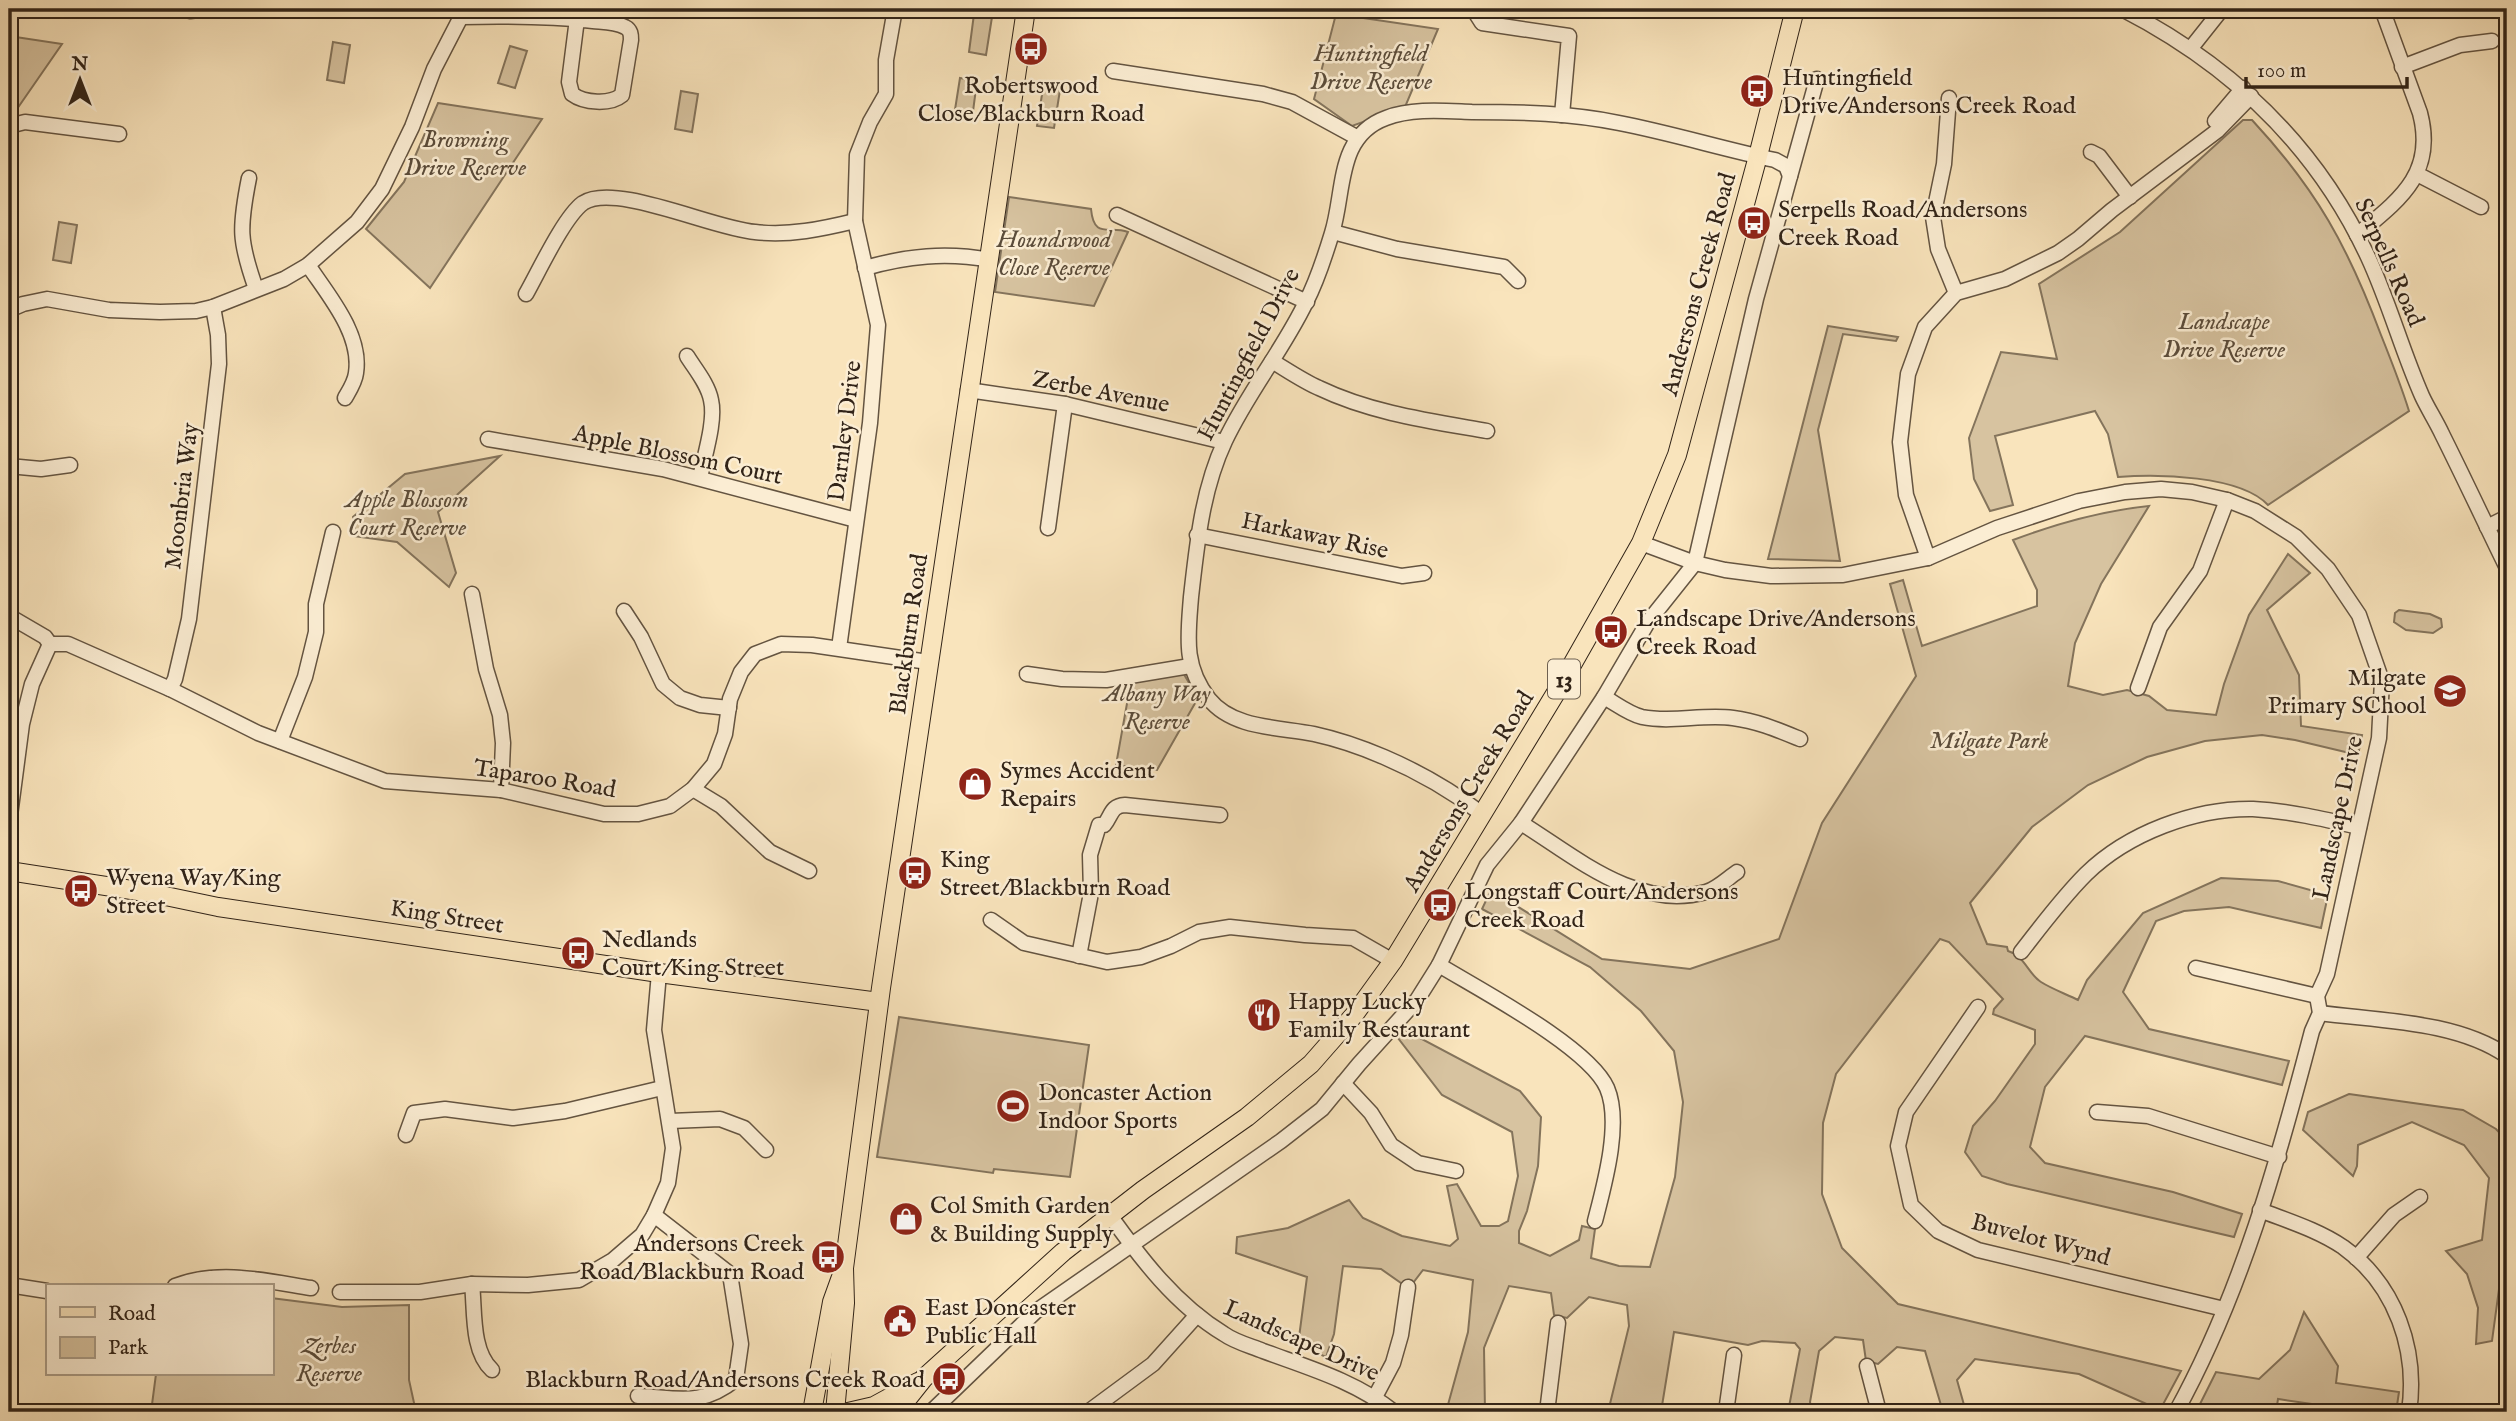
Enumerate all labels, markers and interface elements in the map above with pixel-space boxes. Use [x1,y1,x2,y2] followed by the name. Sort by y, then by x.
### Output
[1012,30,1050,68] bus stop icon: Robertswood Close/Blackburn Road
[1310,39,1432,98] park label: Huntingfield Drive Reserve
[46,46,116,116] north arrow
[2246,46,2408,90] scale bar
[71,53,89,77] text: N
[2257,58,2306,85] text: 100 m
[1782,63,2076,122] place label: Huntingfield Drive/Andersons Creek Road
[918,71,1144,130] place label: Robertswood Close/Blackburn Road
[1738,72,1776,110] bus stop icon: Huntingfield Drive/Andersons Creek Road
[404,125,526,184] park label: Browning Drive Reserve
[1655,169,1744,400] street label: Andersons Creek Road
[2347,194,2431,332] street label: Serpells Road
[1778,195,2028,254] place label: Serpells Road/Andersons Creek Road
[1735,204,1773,242] bus stop icon: Serpells Road/Andersons Creek Road
[996,225,1113,284] park label: Houndswood Close Reserve
[1191,263,1308,446] street label: Huntingfield Drive
[2163,307,2285,366] park label: Landscape Drive Reserve
[821,359,870,503] street label: Darnley Drive
[1029,364,1172,421] street label: Zerbe Avenue
[569,418,785,493] street label: Apple Blossom Court
[158,421,207,571] street label: Moonbria Way
[343,485,468,544] park label: Apple Blossom Court Reserve
[1238,506,1391,567] street label: Harkaway Rise
[883,552,936,717] street label: Blackburn Road
[1636,604,1916,663] place label: Landscape Drive/Andersons Creek Road
[1592,613,1630,651] bus stop icon: Landscape Drive/Andersons Creek Road
[1548,660,1580,698] road number: 13
[2268,663,2426,722] place label: Milgate Primary SChool
[2431,672,2469,710] school or university icon: Milgate Primary SChool
[1100,679,1212,738] park label: Albany Way Reserve
[1396,685,1542,899] street label: Andersons Creek Road
[1930,726,2049,757] park label: Milgate Park
[2306,733,2371,903] street label: Landscape Drive
[471,753,618,806] street label: Taparoo Road
[1000,756,1155,815] place label: Symes Accident Repairs
[956,765,994,803] shop icon: Symes Accident Repairs
[940,845,1170,904] place label: King Street/Blackburn Road
[896,854,934,892] bus stop icon: King Street/Blackburn Road
[106,863,282,922] place label: Wyena Way/King Street
[62,872,100,910] bus stop icon: Wyena Way/King Street
[1464,877,1738,936] place label: Longstaff Court/Andersons Creek Road
[1421,886,1459,924] bus stop icon: Longstaff Court/Andersons Creek Road
[388,893,506,942] street label: King Street
[602,925,784,984] place label: Nedlands Court/King Street
[559,934,597,972] bus stop icon: Nedlands Court/King Street
[1288,987,1470,1046] place label: Happy Lucky Family Restaurant
[1245,996,1283,1034] restaurant icon: Happy Lucky Family Restaurant
[1038,1078,1212,1137] place label: Doncaster Action Indoor Sports
[994,1087,1032,1125] sports icon: Doncaster Action Indoor Sports
[930,1191,1114,1250] place label: Col Smith Garden & Building Supply
[887,1200,925,1238] shop icon: Col Smith Garden & Building Supply
[1968,1207,2114,1274] street label: Buvelot Wynd
[579,1229,804,1288] place label: Andersons Creek Road/Blackburn Road
[809,1238,847,1276] bus stop icon: Andersons Creek Road/Blackburn Road
[46,1284,273,1376] legend
[925,1293,1076,1352] place label: East Doncaster Public Hall
[1219,1293,1384,1390] street label: Landscape Drive
[108,1301,156,1328] text: Road
[881,1302,919,1340] public building icon: East Doncaster Public Hall
[296,1331,362,1390] park label: Zerbes Reserve
[108,1335,149,1362] text: Park
[930,1360,968,1398] bus stop icon: Blackburn Road/Andersons Creek Road
[525,1365,925,1396] place label: Blackburn Road/Andersons Creek Road

